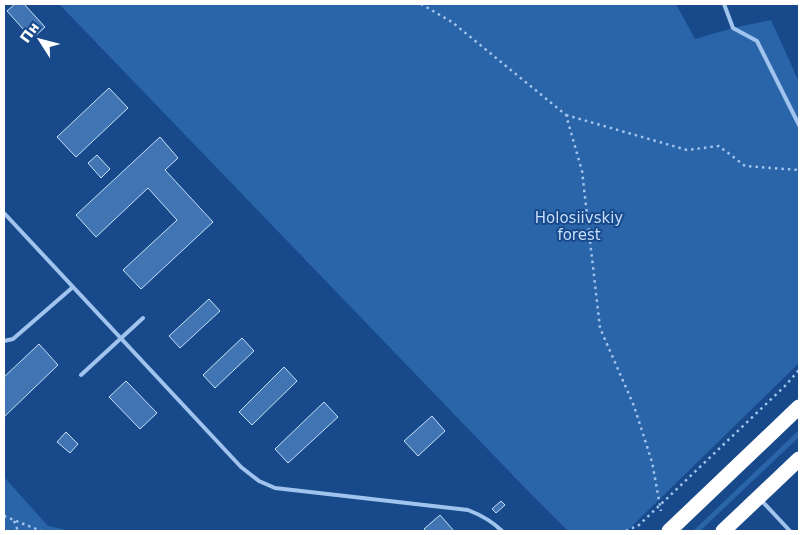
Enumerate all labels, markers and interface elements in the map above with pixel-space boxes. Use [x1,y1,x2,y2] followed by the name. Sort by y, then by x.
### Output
[15,15,65,65] north arrow
[17,19,42,46] text: Пн
[535,209,623,244] park label: Holosiivskiy forest

